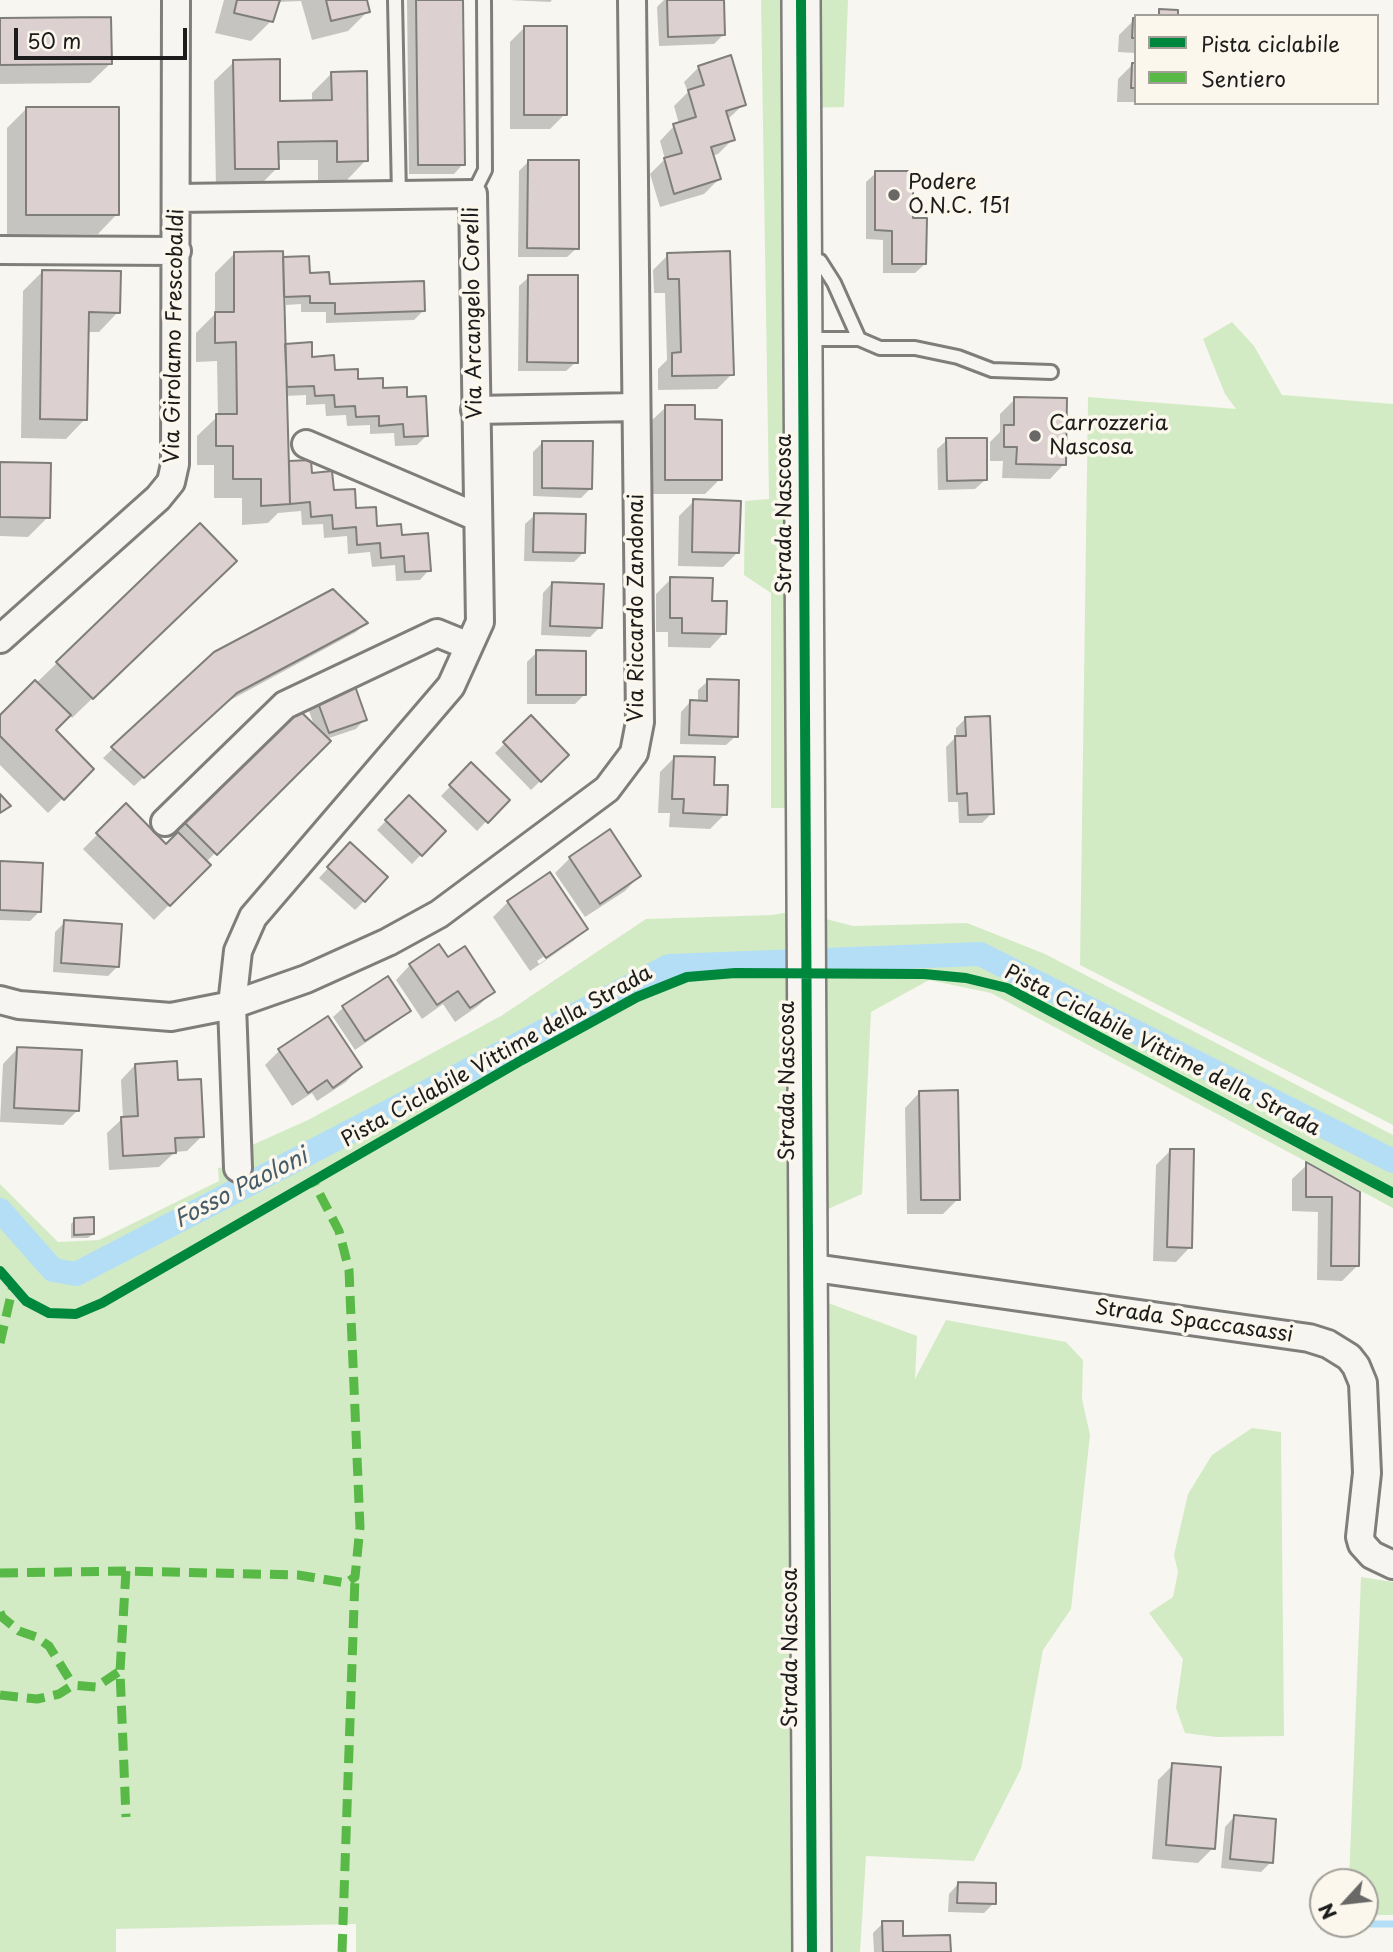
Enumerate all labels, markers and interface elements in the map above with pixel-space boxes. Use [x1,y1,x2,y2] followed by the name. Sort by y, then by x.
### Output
[18,14,191,58] scale bar
[1134,14,1379,105] legend
[27,24,81,56] text: 50 m
[1201,27,1340,59] text: Pista ciclabile
[1201,62,1286,94] text: Sentiero
[908,170,1010,220] place label: Podere O.N.C. 151
[886,187,902,203] marker: Podere O.N.C. 151
[460,207,488,419] street label: Via Arcangelo Corelli
[160,208,190,464] street label: Via Girolamo Frescobaldi
[1049,411,1168,461] place label: Carrozzeria Nascosa
[1027,428,1043,444] marker: Carrozzeria Nascosa
[772,434,798,594] street label: Strada Nascosa
[624,494,650,722] street label: Via Riccardo Zandonai
[1000,960,1324,1142] street label: Pista Ciclabile Vittime della Strada
[337,961,657,1153] street label: Pista Ciclabile Vittime della Strada
[775,1001,801,1161] street label: Strada Nascosa
[170,1144,312,1234] water label: Fosso Paoloni
[1093,1296,1295,1348] street label: Strada Spaccasassi
[778,1568,804,1728] street label: Strada Nascosa
[1309,1868,1379,1938] north arrow
[1311,1899,1343,1925] text: N

